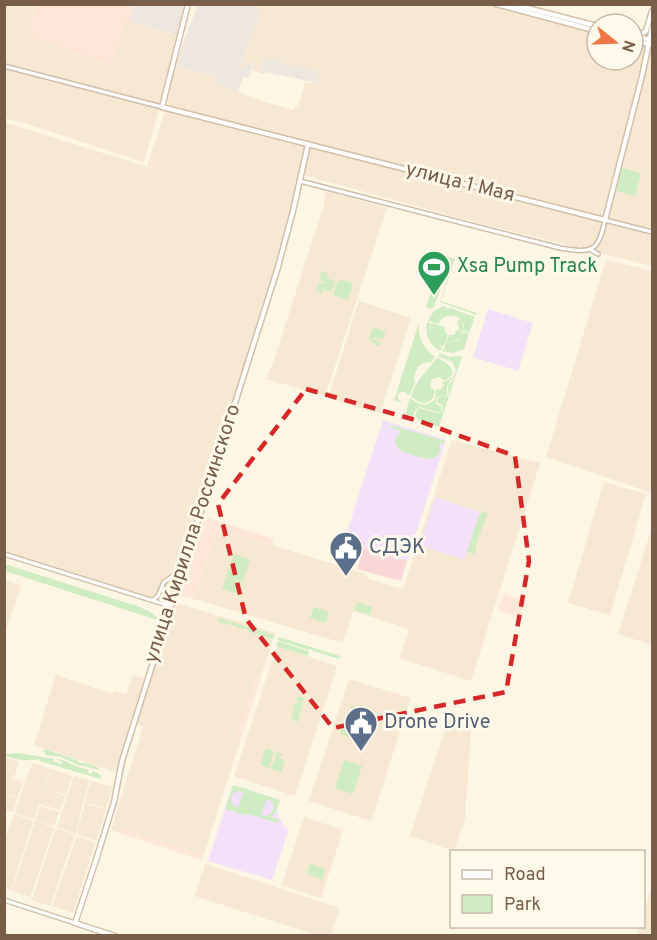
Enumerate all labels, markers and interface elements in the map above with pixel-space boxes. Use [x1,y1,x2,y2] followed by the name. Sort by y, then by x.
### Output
[585,12,645,72] north arrow
[616,37,639,55] text: N
[403,157,517,209] street label: улица 1 Мая
[416,249,452,296] sports icon: Xsa Pump Track
[457,254,598,280] place label: Xsa Pump Track
[139,401,247,667] street label: улица Кирилла Россинского
[328,530,364,577] public building icon: СДЭК
[369,535,425,561] place label: СДЭК
[343,705,379,752] public building icon: Drone Drive
[384,710,490,736] place label: Drone Drive
[450,850,645,928] legend
[504,864,546,887] text: Road
[504,894,541,917] text: Park

